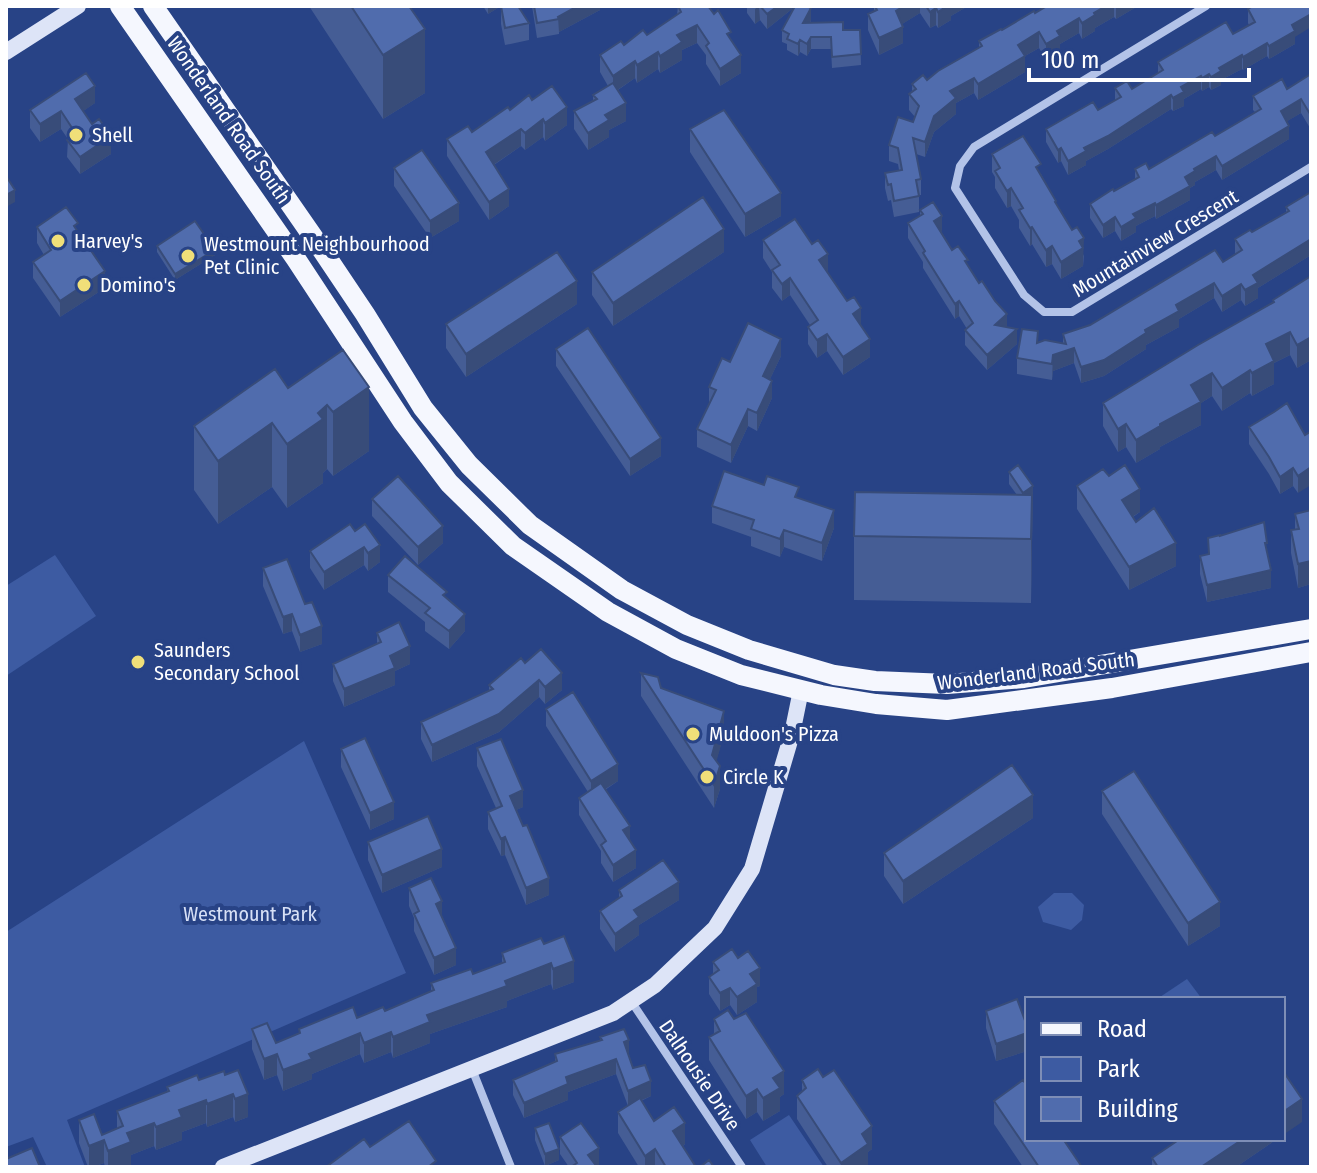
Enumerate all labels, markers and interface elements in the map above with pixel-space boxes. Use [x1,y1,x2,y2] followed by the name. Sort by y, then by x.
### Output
[162,32,296,208] street label: Wonderland Road South
[1029,32,1249,82] scale bar
[1041,46,1099,74] text: 100 m
[92,123,133,147] place label: Shell
[67,126,85,144] marker: Shell
[1068,184,1243,302] street label: Mountainview Crescent
[74,229,143,253] place label: Harvey's
[49,232,67,250] marker: Harvey's
[204,232,430,279] place label: Westmount Neighbourhood Pet Clinic
[179,247,197,265] marker: Westmount Neighbourhood Pet Clinic
[100,273,176,297] place label: Domino's
[75,276,93,294] marker: Domino's
[154,638,300,685] place label: Saunders Secondary School
[936,647,1136,695] street label: Wonderland Road South
[129,653,147,671] marker: Saunders Secondary School
[709,722,839,746] place label: Muldoon's Pizza
[684,725,702,743] marker: Muldoon's Pizza
[723,765,784,789] place label: Circle K
[698,768,716,786] marker: Circle K
[183,902,317,926] park label: Westmount Park
[1025,997,1285,1141] legend
[654,1015,746,1135] street label: Dalhousie Drive
[1097,1015,1147,1043] text: Road
[1097,1055,1140,1083] text: Park
[1097,1095,1179,1123] text: Building

